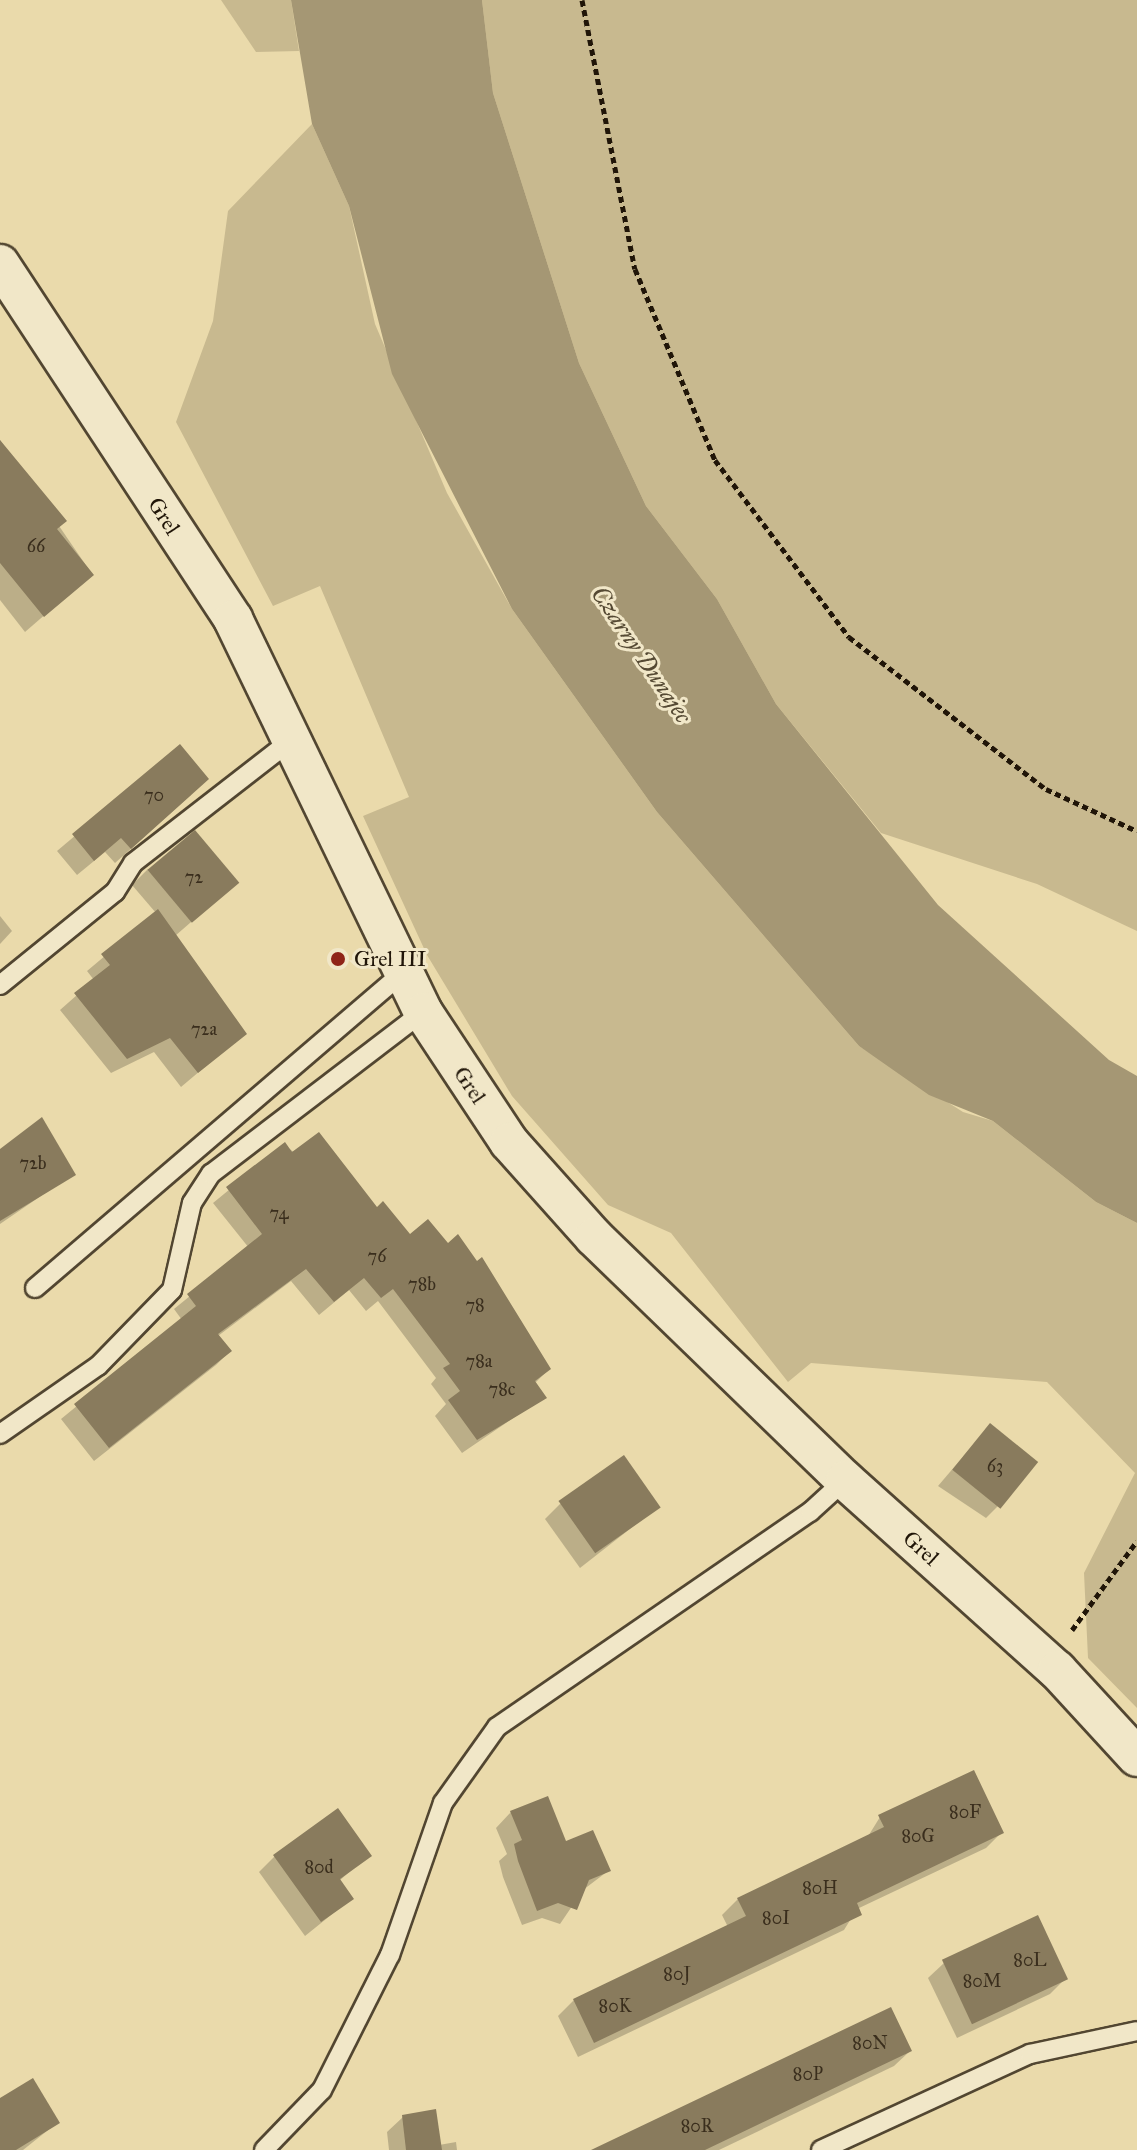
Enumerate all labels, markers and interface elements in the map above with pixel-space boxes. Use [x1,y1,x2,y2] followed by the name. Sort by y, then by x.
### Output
[142,492,186,540] street label: Grel
[27,535,45,557] house number: 66
[585,581,697,729] water label: Czarny Dunajec
[144,784,164,806] house number: 70
[185,866,203,888] house number: 72
[354,946,426,972] place label: Grel III
[329,950,347,968] marker: Grel III
[191,1018,217,1040] house number: 72a
[448,1061,492,1109] street label: Grel
[19,1152,47,1174] house number: 72b
[269,1202,289,1224] house number: 74
[368,1245,386,1267] house number: 76
[408,1273,436,1295] house number: 78b
[465,1294,485,1316] house number: 78
[466,1350,492,1372] house number: 78a
[489,1378,515,1400] house number: 78c
[987,1455,1003,1477] house number: 63
[898,1525,944,1571] street label: Grel
[949,1801,981,1823] house number: 80F
[901,1825,935,1847] house number: 80G
[304,1856,334,1878] house number: 80d
[802,1877,838,1899] house number: 80H
[762,1907,790,1929] house number: 80I
[1013,1949,1047,1971] house number: 80L
[663,1963,691,1985] house number: 80J
[963,1970,1001,1992] house number: 80M
[599,1995,631,2017] house number: 80K
[852,2032,888,2054] house number: 80N
[793,2063,823,2085] house number: 80P
[681,2115,713,2137] house number: 80R

